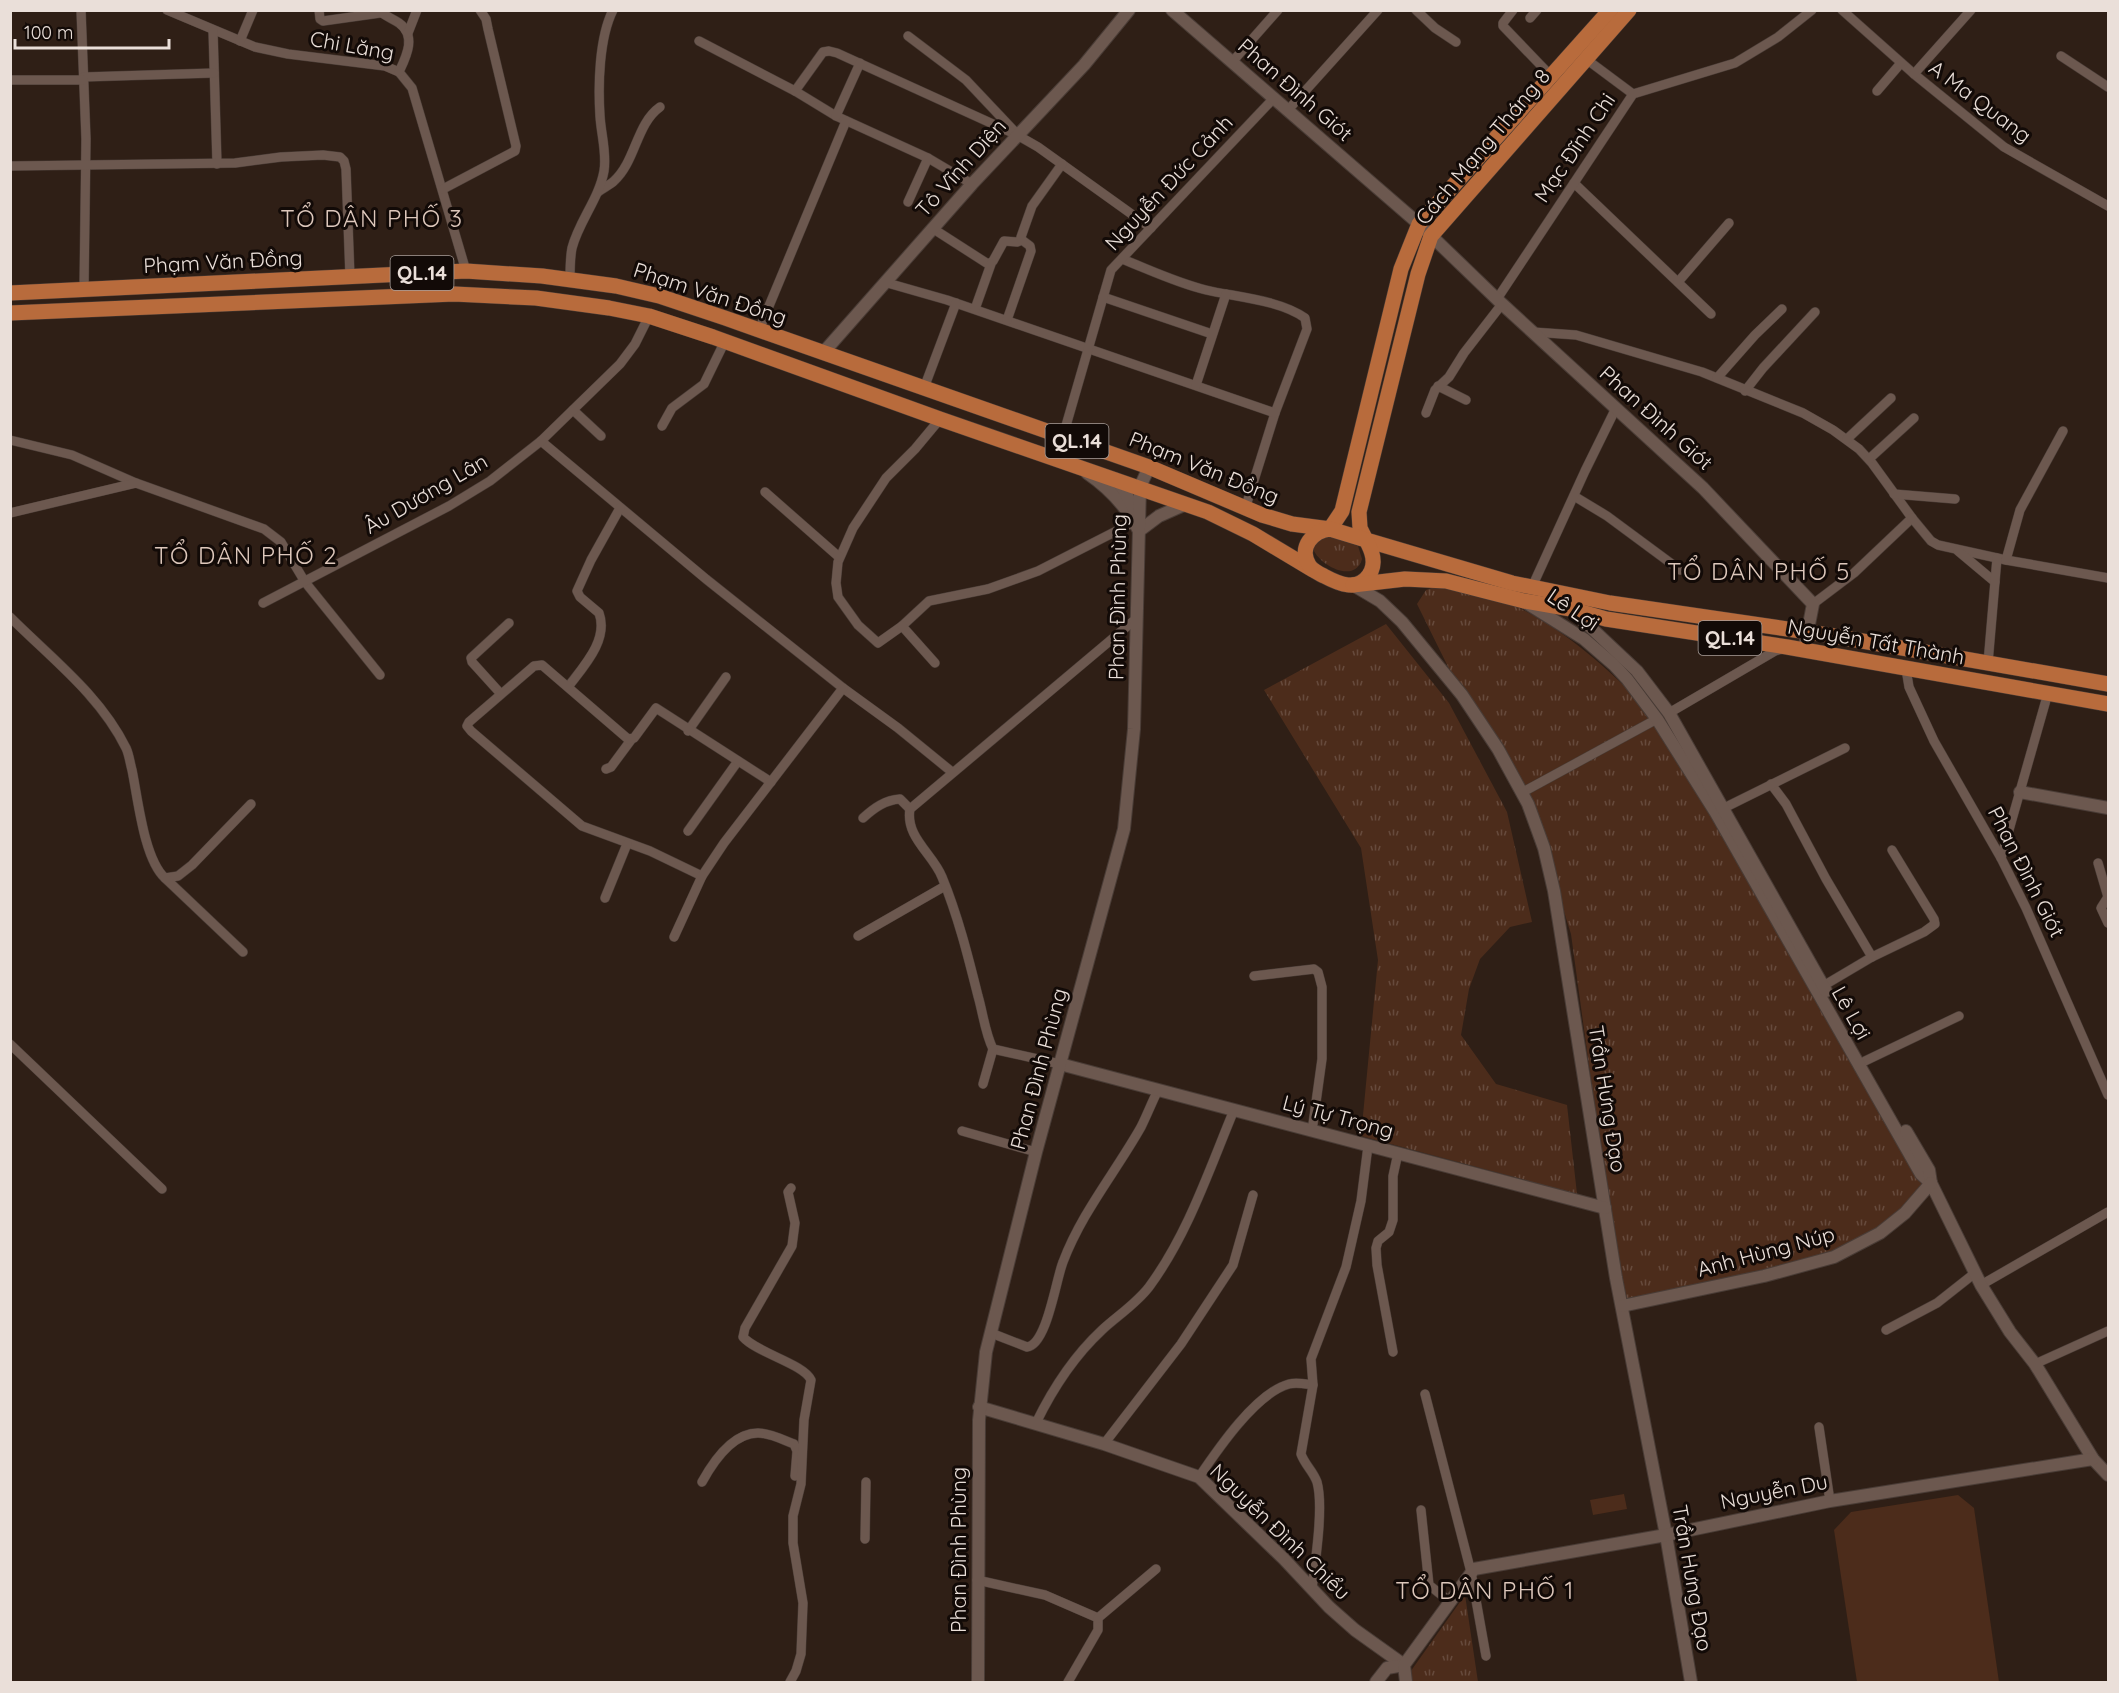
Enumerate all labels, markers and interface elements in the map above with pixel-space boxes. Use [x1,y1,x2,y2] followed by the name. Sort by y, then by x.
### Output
[15,12,170,50] scale bar
[24,21,73,44] text: 100 m
[308,25,396,65] street label: Chi Lăng
[1233,32,1358,146] street label: Phan Đình Giót
[1924,54,2037,148] street label: A Ma Quang
[1409,63,1555,230] street label: Cách Mạng Tháng 8
[1528,88,1620,207] street label: Mạc Đĩnh Chi
[1099,109,1238,256] street label: Nguyễn Đức Cảnh
[909,113,1011,222] street label: Tô Vĩnh Diện
[280,202,464,233] district label: TỔ DÂN PHỐ 3
[143,244,303,278] street label: Phạm Văn Đồng
[390,256,454,290] road number: QL.14
[631,256,790,330] street label: Phạm Văn Đồng
[1595,360,1719,475] street label: Phan Đình Giót
[1046,424,1108,458] road number: QL.14
[1126,425,1283,509] street label: Phạm Văn Đồng
[359,447,492,539] street label: Âu Dương Lân
[1103,514,1131,680] street label: Phan Đình Phùng
[154,539,338,570] district label: TỔ DÂN PHỐ 2
[1667,555,1851,586] district label: TỔ DÂN PHỐ 5
[1543,582,1605,636] street label: Lê Lợi
[1786,613,1967,669] street label: Nguyễn Tất Thành
[1698,621,1762,655] road number: QL.14
[1983,802,2071,941] street label: Phan Đình Giót
[1827,981,1877,1044] street label: Lê Lợi
[1004,985,1072,1152] street label: Phan Đình Phùng
[1584,1024,1632,1174] street label: Trần Hưng Đạo
[1280,1089,1397,1143] street label: Lý Tự Trọng
[1694,1220,1837,1282] street label: Anh Hùng Núp
[1205,1458,1356,1605] street label: Nguyễn Đình Chiểu
[945,1467,971,1633] street label: Phan Đình Phùng
[1718,1468,1830,1514] street label: Nguyễn Du
[1667,1502,1719,1653] street label: Trần Hưng Đạo
[1395,1574,1575,1605] district label: TỔ DÂN PHỐ 1

